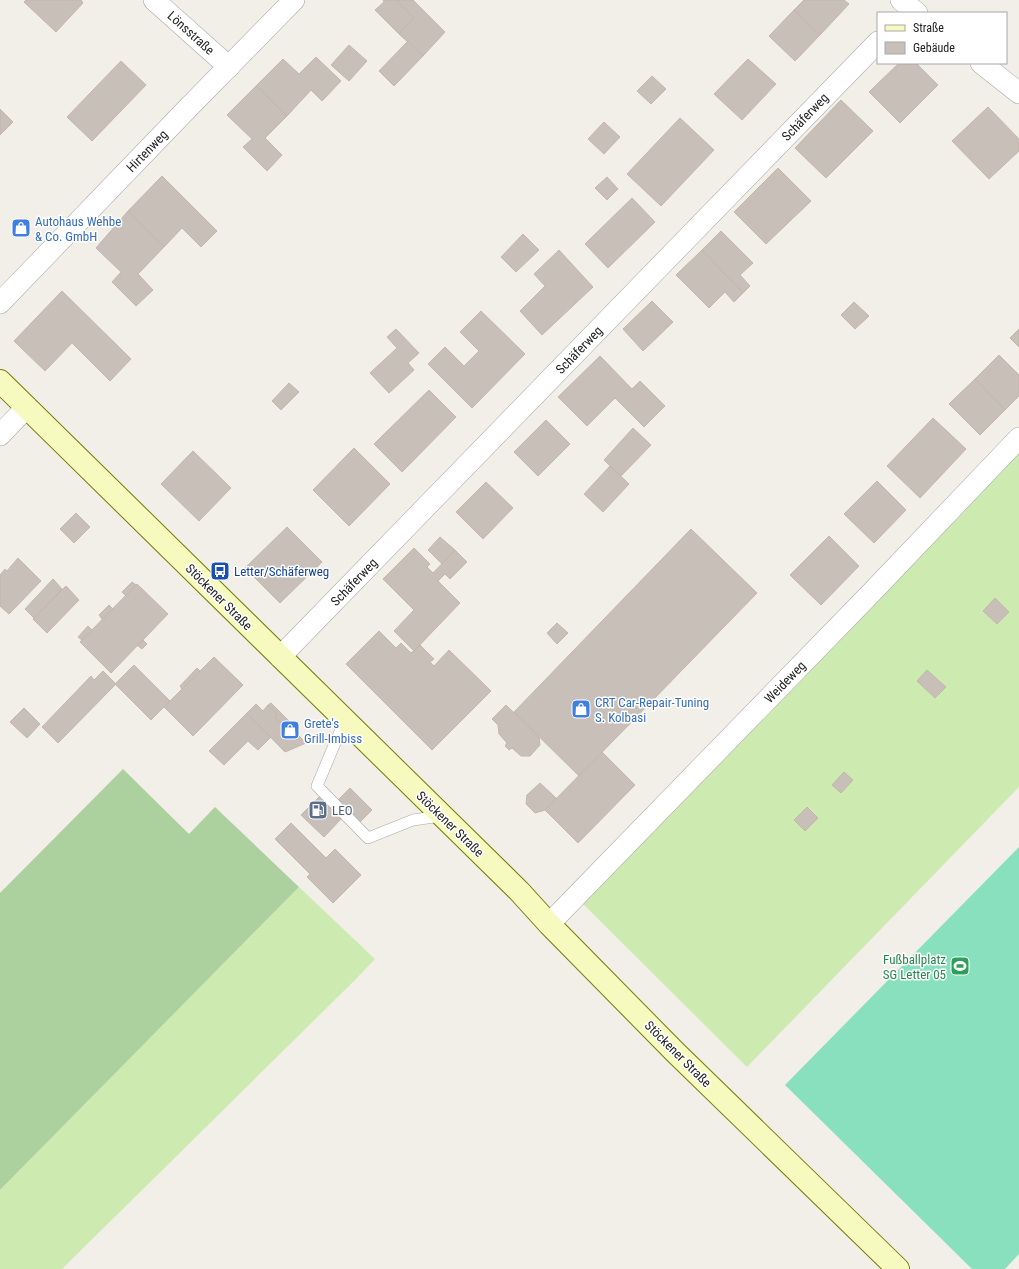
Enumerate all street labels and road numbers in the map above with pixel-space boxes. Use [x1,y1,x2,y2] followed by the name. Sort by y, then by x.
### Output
[165,8,217,58] street label: Lönsstraße
[779,90,831,144] street label: Schäferweg
[123,127,171,175] street label: Hirtenweg
[553,323,605,377] street label: Schäferweg
[328,555,380,609] street label: Schäferweg
[183,561,255,633] street label: Stöckener Straße
[761,658,809,706] street label: Weideweg
[413,788,487,860] street label: Stöckener Straße
[642,1018,714,1090] street label: Stöckener Straße

